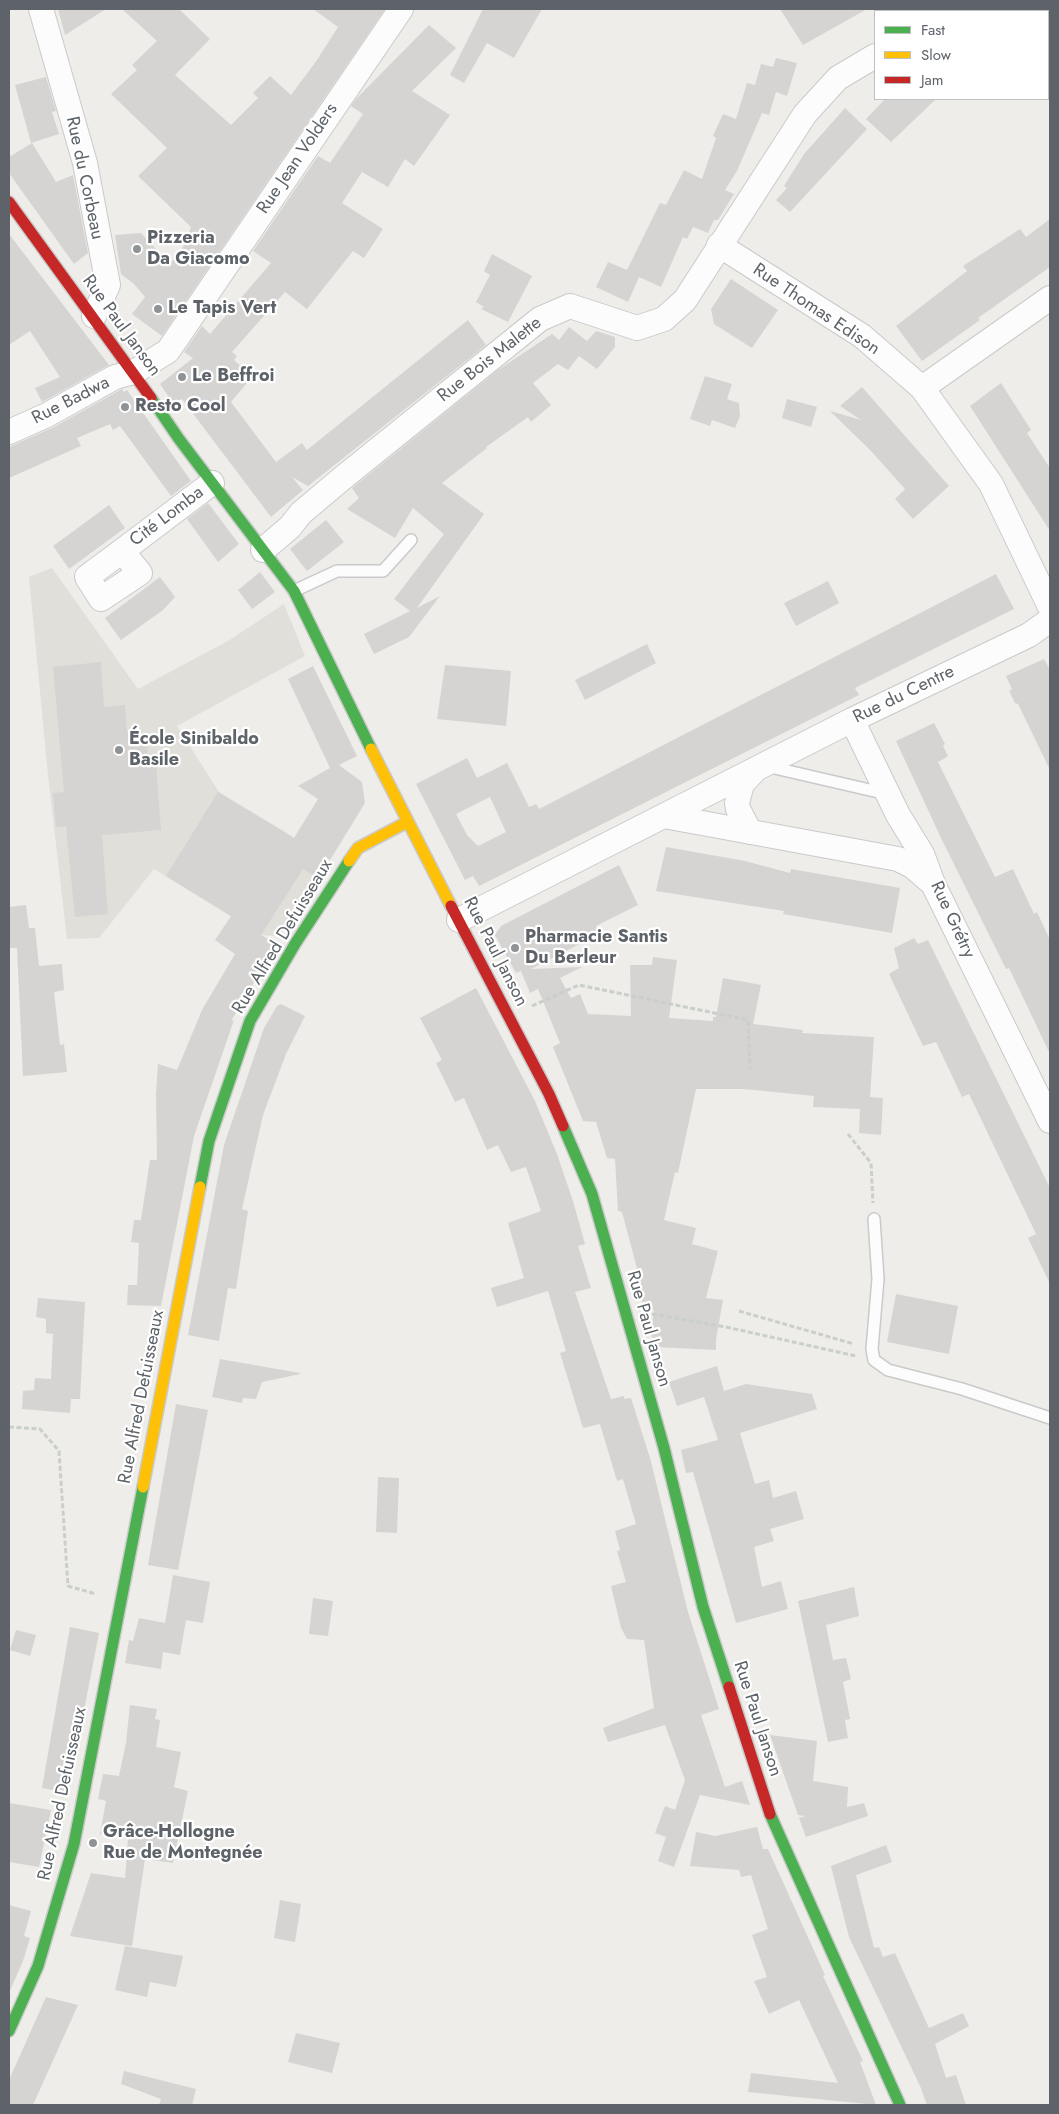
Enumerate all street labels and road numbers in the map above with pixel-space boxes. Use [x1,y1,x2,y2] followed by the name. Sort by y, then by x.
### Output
[253,100,343,218] street label: Rue Jean Volders
[60,114,108,242] street label: Rue du Corbeau
[748,260,884,360] street label: Rue Thomas Edison
[77,271,165,381] street label: Rue Paul Janson
[434,313,546,407] street label: Rue Bois Malette
[29,372,113,430] street label: Rue Badwa
[126,482,208,552] street label: Cité Lomba
[850,661,958,729] street label: Rue du Centre
[228,856,338,1018] street label: Rue Alfred Defuisseaux
[925,878,979,962] street label: Rue Grétry
[458,894,532,1010] street label: Rue Paul Janson
[621,1268,675,1390] street label: Rue Paul Janson
[115,1308,169,1486] street label: Rue Alfred Defuisseaux
[728,1659,786,1779] street label: Rue Paul Janson
[34,1705,92,1883] street label: Rue Alfred Defuisseaux

